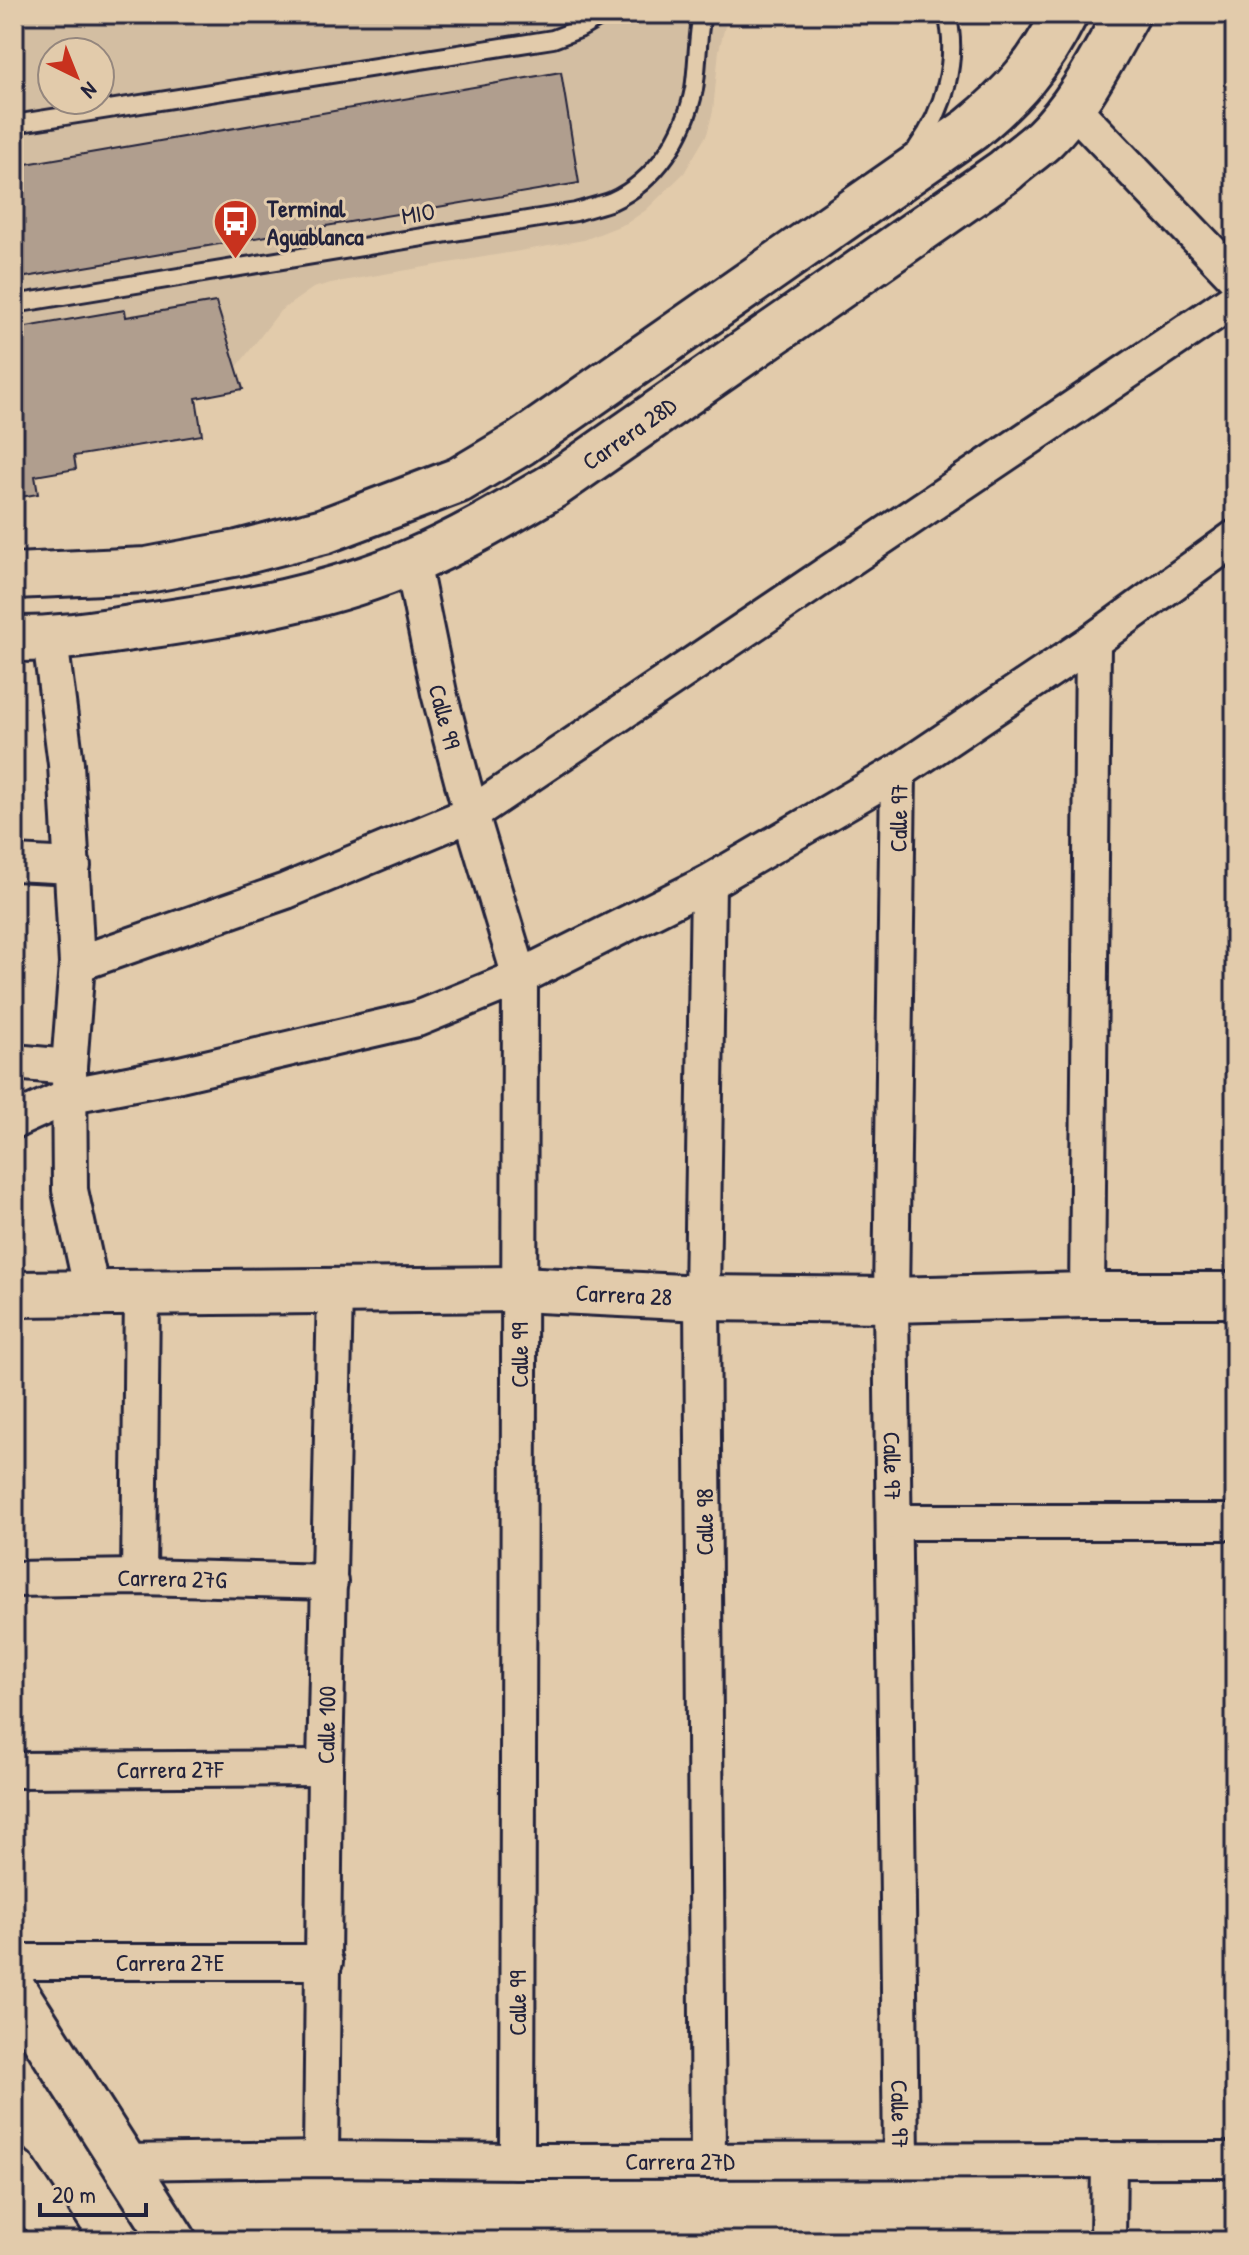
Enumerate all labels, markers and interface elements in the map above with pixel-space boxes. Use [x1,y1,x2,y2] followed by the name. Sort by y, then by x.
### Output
[36,36,116,116] north arrow
[75,76,104,106] text: N
[266,192,364,253] place label: Terminal Aguablanca
[399,195,437,231] street label: MIO
[212,198,260,261] bus stop icon: Terminal Aguablanca
[576,389,683,477] street label: Carrera 28D
[422,681,469,752] street label: Calle 99
[881,783,915,853] street label: Calle 97
[575,1276,673,1313] street label: Carrera 28
[503,1322,535,1388] street label: Calle 99
[877,1431,909,1500] street label: Calle 97
[688,1488,720,1556] street label: Calle 98
[117,1561,228,1595] street label: Carrera 27G
[309,1686,343,1764] street label: Calle 100
[116,1753,225,1785] street label: Carrera 27F
[116,1946,225,1978] street label: Carrera 27E
[501,1970,533,2036] street label: Calle 99
[884,2079,917,2148] street label: Calle 97
[625,2145,735,2177] street label: Carrera 27D
[40,2167,146,2217] scale bar
[52,2178,96,2210] text: 20 m

